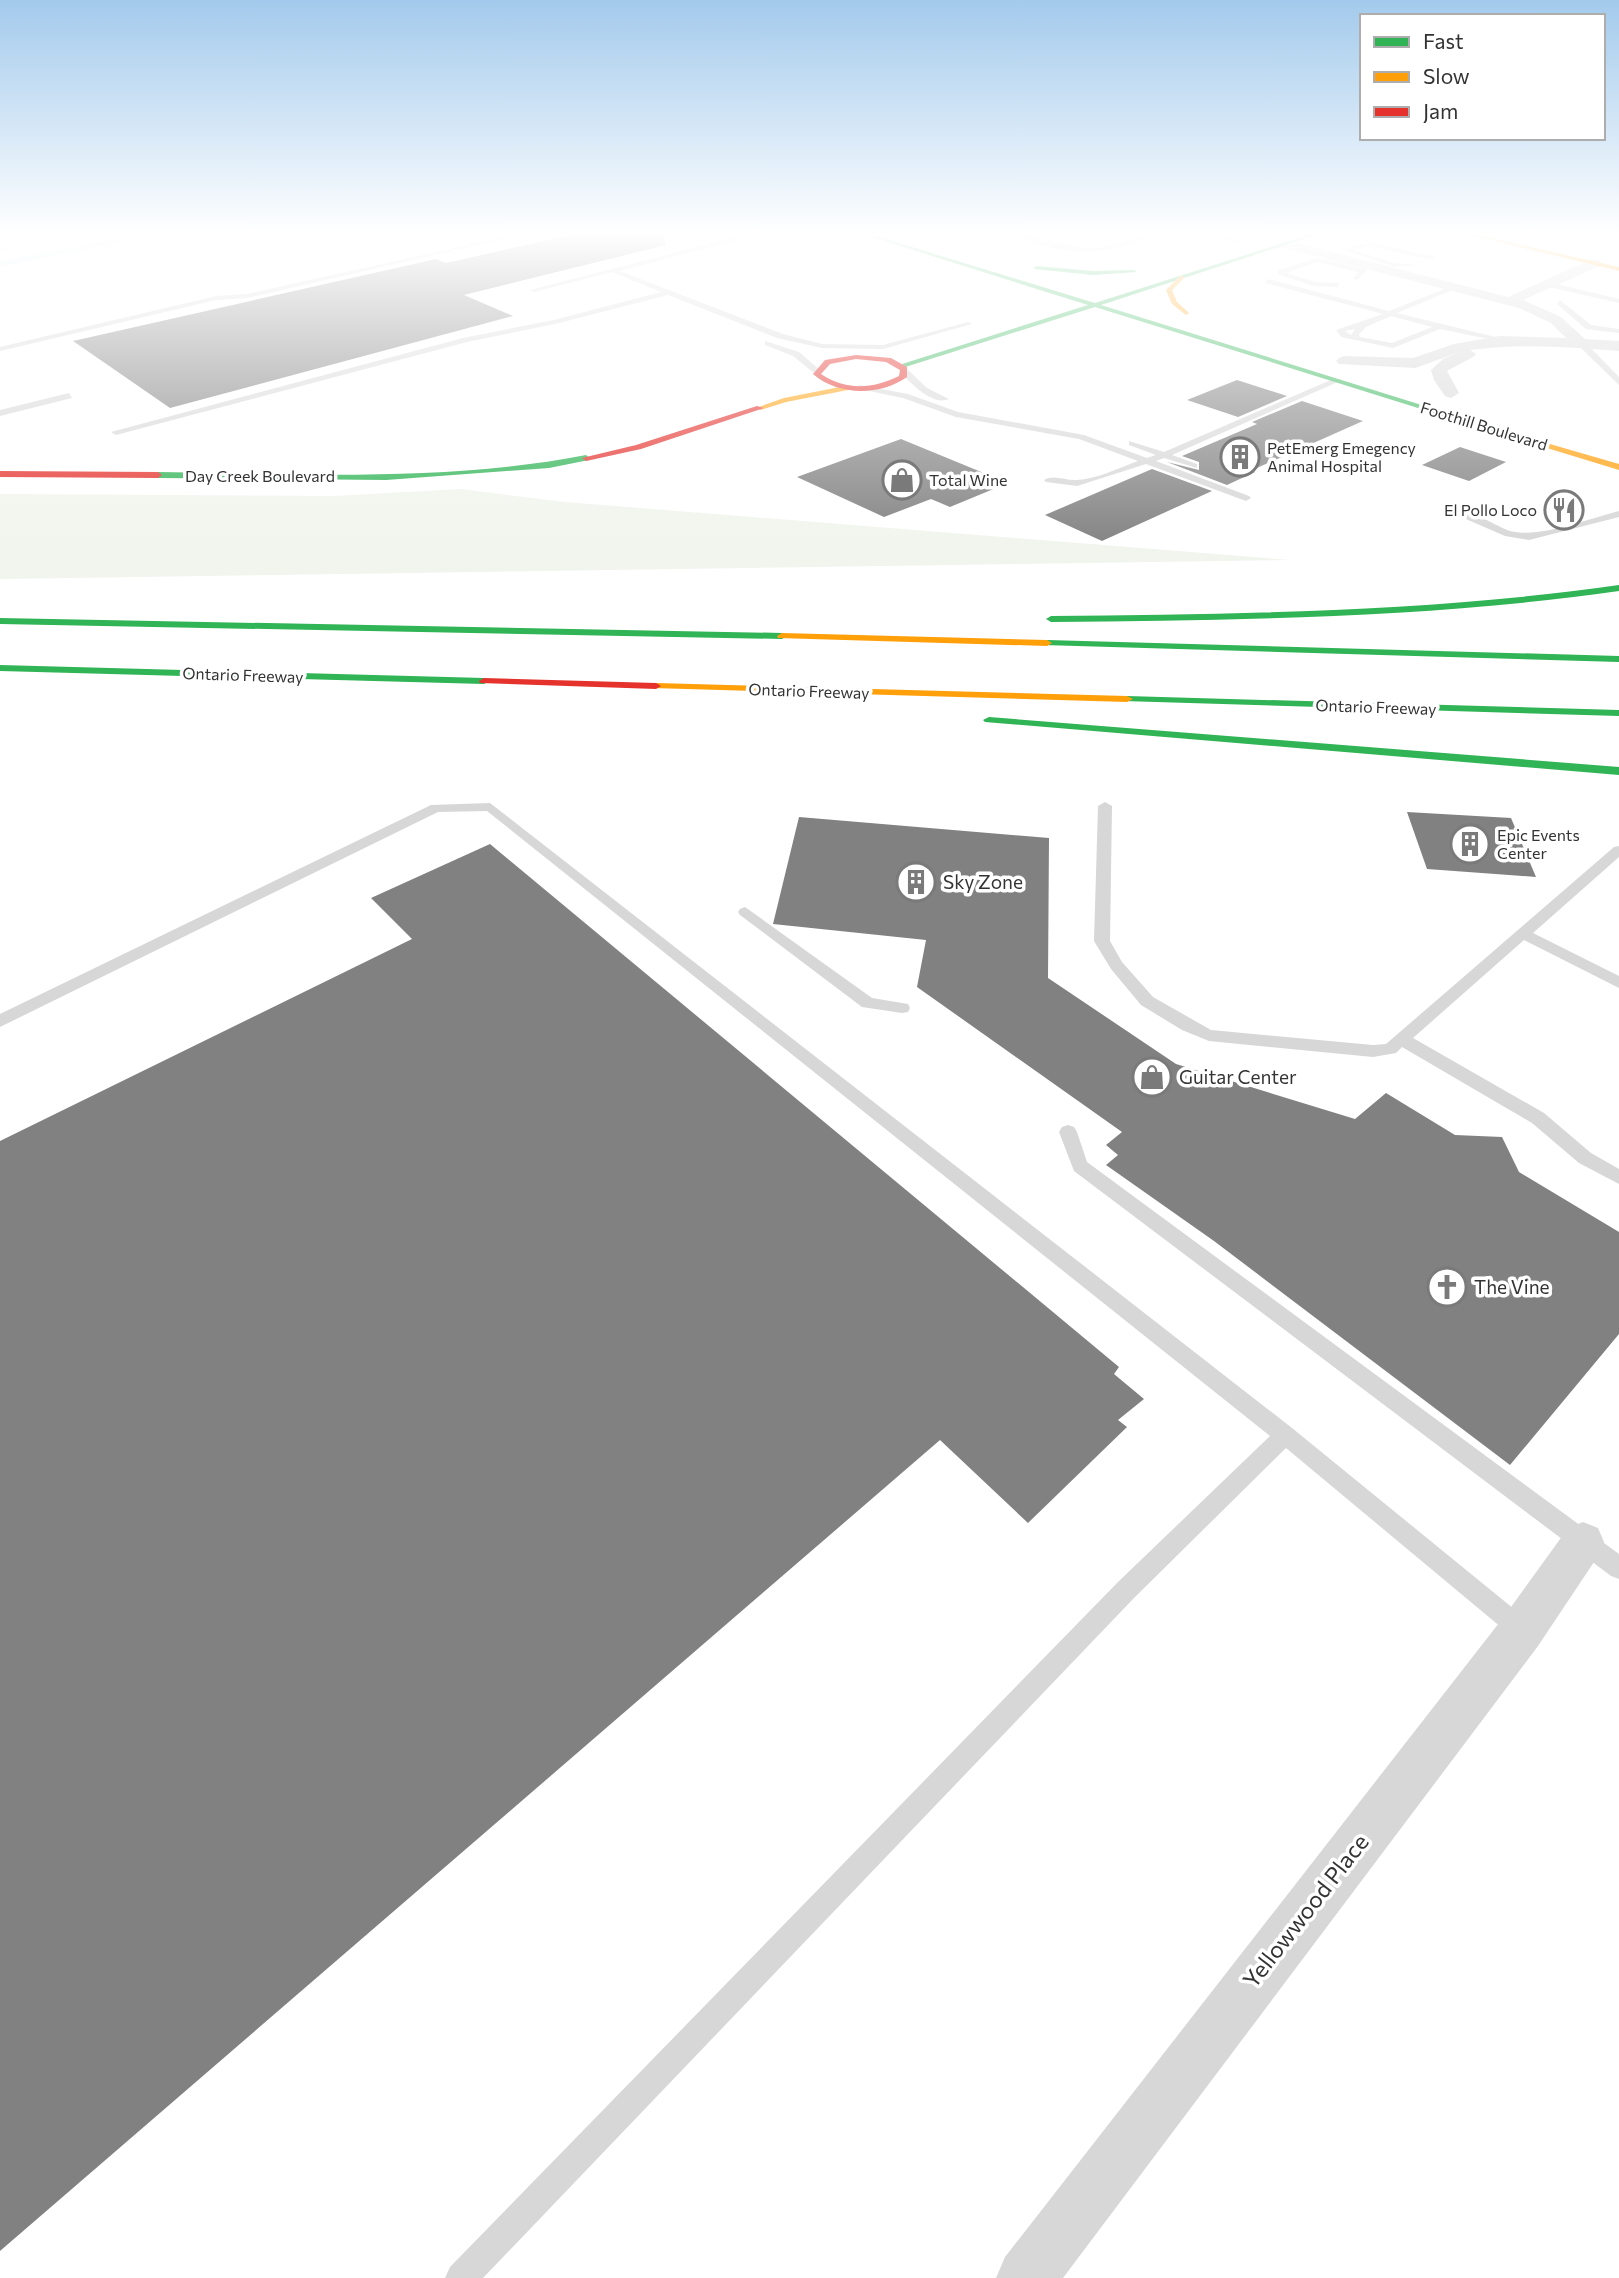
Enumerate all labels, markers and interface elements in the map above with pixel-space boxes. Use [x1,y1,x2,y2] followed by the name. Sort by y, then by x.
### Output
[1360,14,1605,140] legend
[1423,28,1464,53] text: Fast
[1423,63,1470,88] text: Slow
[1423,98,1458,123] text: Jam
[1418,397,1550,454] street label: Foothill Boulevard
[1219,436,1261,478] building icon: PetEmerg Emegency Animal Hospital
[1267,438,1416,475] place label: PetEmerg Emegency Animal Hospital
[881,459,923,501] shop icon: Total Wine
[185,466,335,485] street label: Day Creek Boulevard
[929,470,1008,489] place label: Total Wine
[1543,489,1585,531] restaurant icon: El Pollo Loco
[1444,500,1537,519] place label: El Pollo Loco
[182,663,304,686] street label: Ontario Freeway
[748,679,870,702] street label: Ontario Freeway
[1315,695,1437,718] street label: Ontario Freeway
[1449,823,1491,865] building icon: Epic Events Center
[1497,825,1580,862] place label: Epic Events Center
[895,861,937,903] building icon: Sky Zone
[943,870,1023,893] place label: Sky Zone
[1131,1056,1173,1098] shop icon: Guitar Center
[1179,1065,1297,1088] place label: Guitar Center
[1426,1266,1468,1308] church icon: The Vine
[1474,1275,1550,1298] place label: The Vine
[1236,1828,1374,1993] street label: Yellowwood Place

